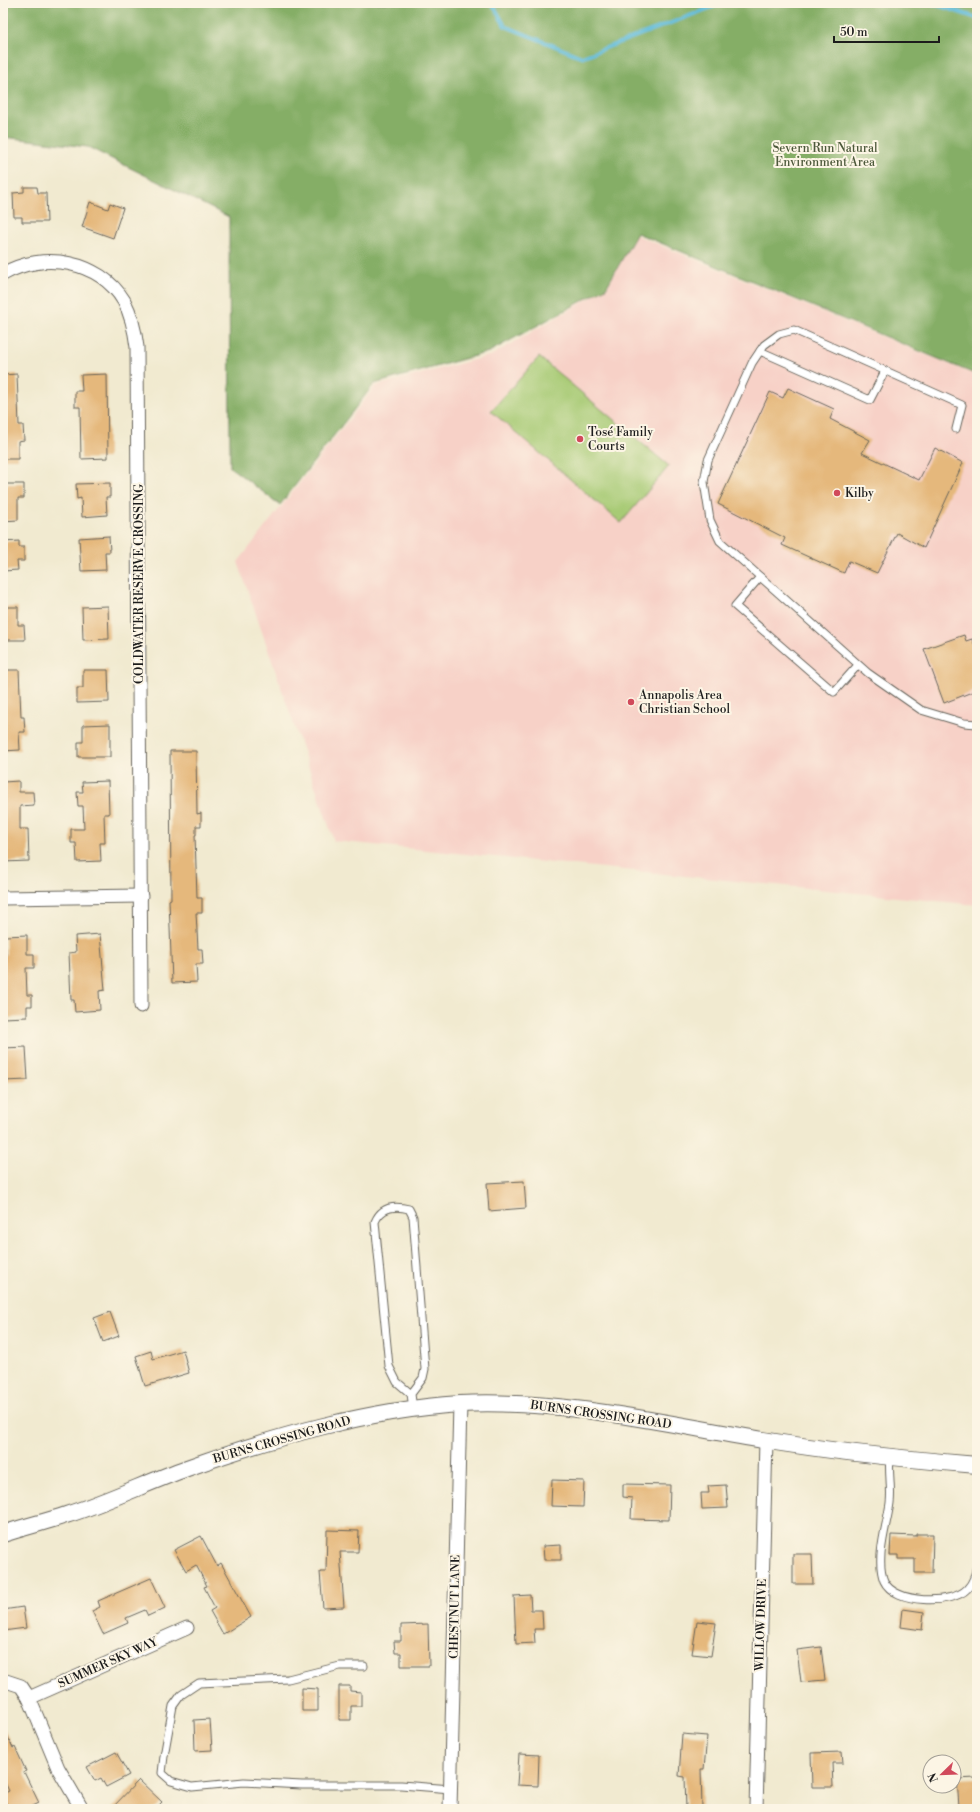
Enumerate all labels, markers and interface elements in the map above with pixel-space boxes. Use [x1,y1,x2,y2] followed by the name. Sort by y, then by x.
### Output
[834,18,939,44] scale bar
[840,25,868,40] text: 50 m
[772,141,878,170] park label: Severn Run Natural Environment Area
[588,425,653,454] place label: Tosé Family Courts
[575,434,585,444] marker: Tosé Family Courts
[132,484,147,684] street label: COLDWATER RESERVE CROSSING
[845,486,874,501] place label: Kilby
[832,488,842,498] marker: Kilby
[638,688,731,717] place label: Annapolis Area Christian School
[626,697,636,707] marker: Annapolis Area Christian School
[529,1398,672,1432] street label: BURNS CROSSING ROAD
[211,1413,352,1467] street label: BURNS CROSSING ROAD
[447,1555,463,1659] street label: CHESTNUT LANE
[752,1579,770,1672] street label: WILLOW DRIVE
[56,1634,161,1692] street label: SUMMER SKY WAY
[922,1754,962,1794] north arrow
[925,1771,942,1784] text: N

